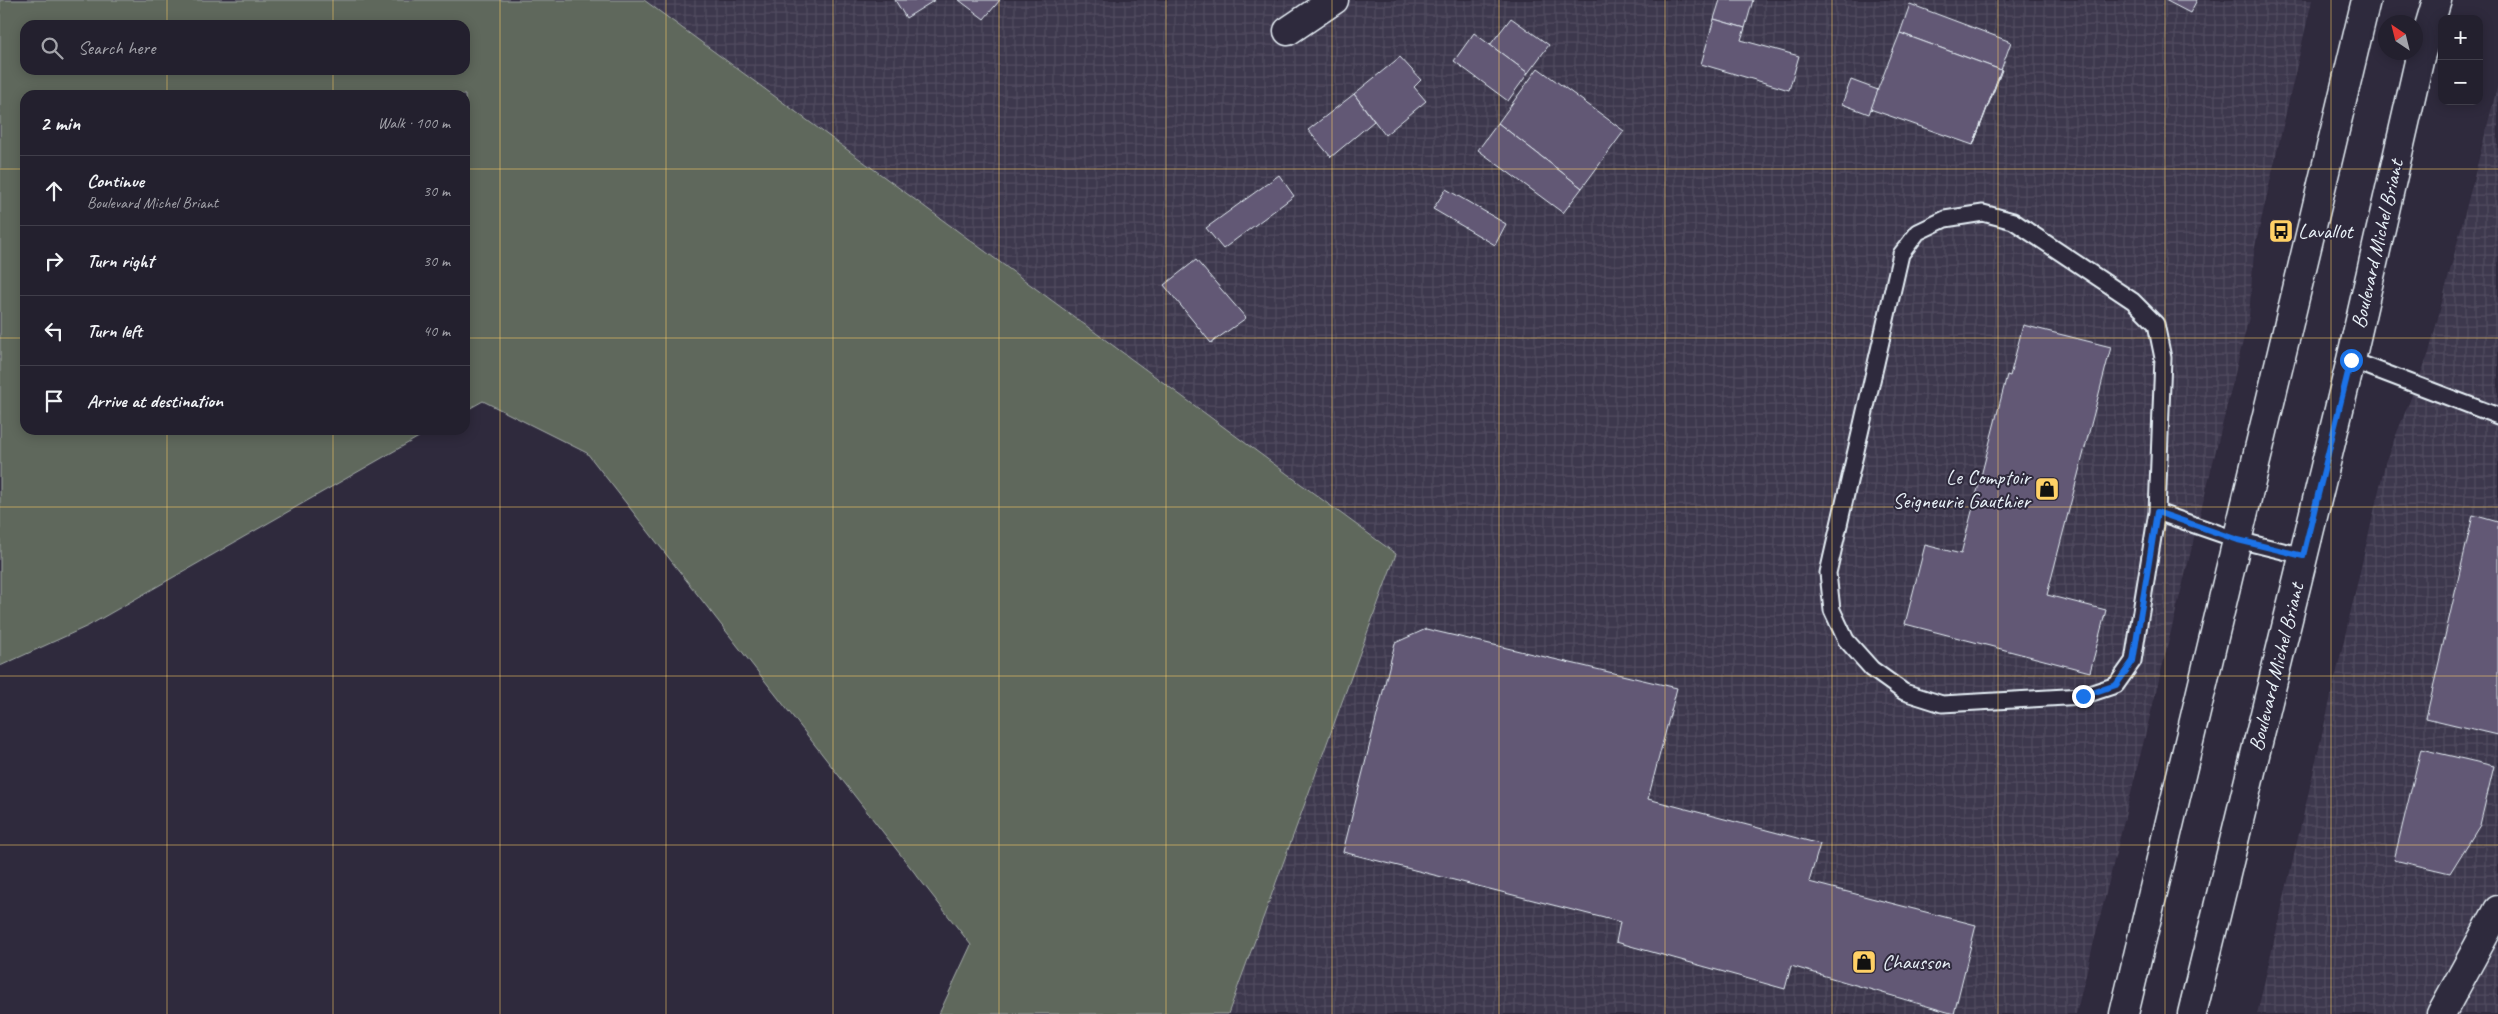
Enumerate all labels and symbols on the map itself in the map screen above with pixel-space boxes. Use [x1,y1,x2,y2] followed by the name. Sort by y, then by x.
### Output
[2378,15,2423,60] north arrow
[2345,155,2409,331] street label: Boulevard Michel Briant
[2268,218,2294,244] bus stop icon: Lavallot
[2298,218,2355,244] place label: Lavallot
[2340,349,2363,372] route start
[1893,464,2032,514] place label: Le Comptoir Seigneurie Gauthier
[2034,476,2060,502] shop icon: Le Comptoir Seigneurie Gauthier
[2243,578,2310,754] street label: Boulevard Michel Briant
[2072,685,2095,708] route end
[1851,949,1877,975] shop icon: Chausson
[1882,949,1950,975] place label: Chausson

